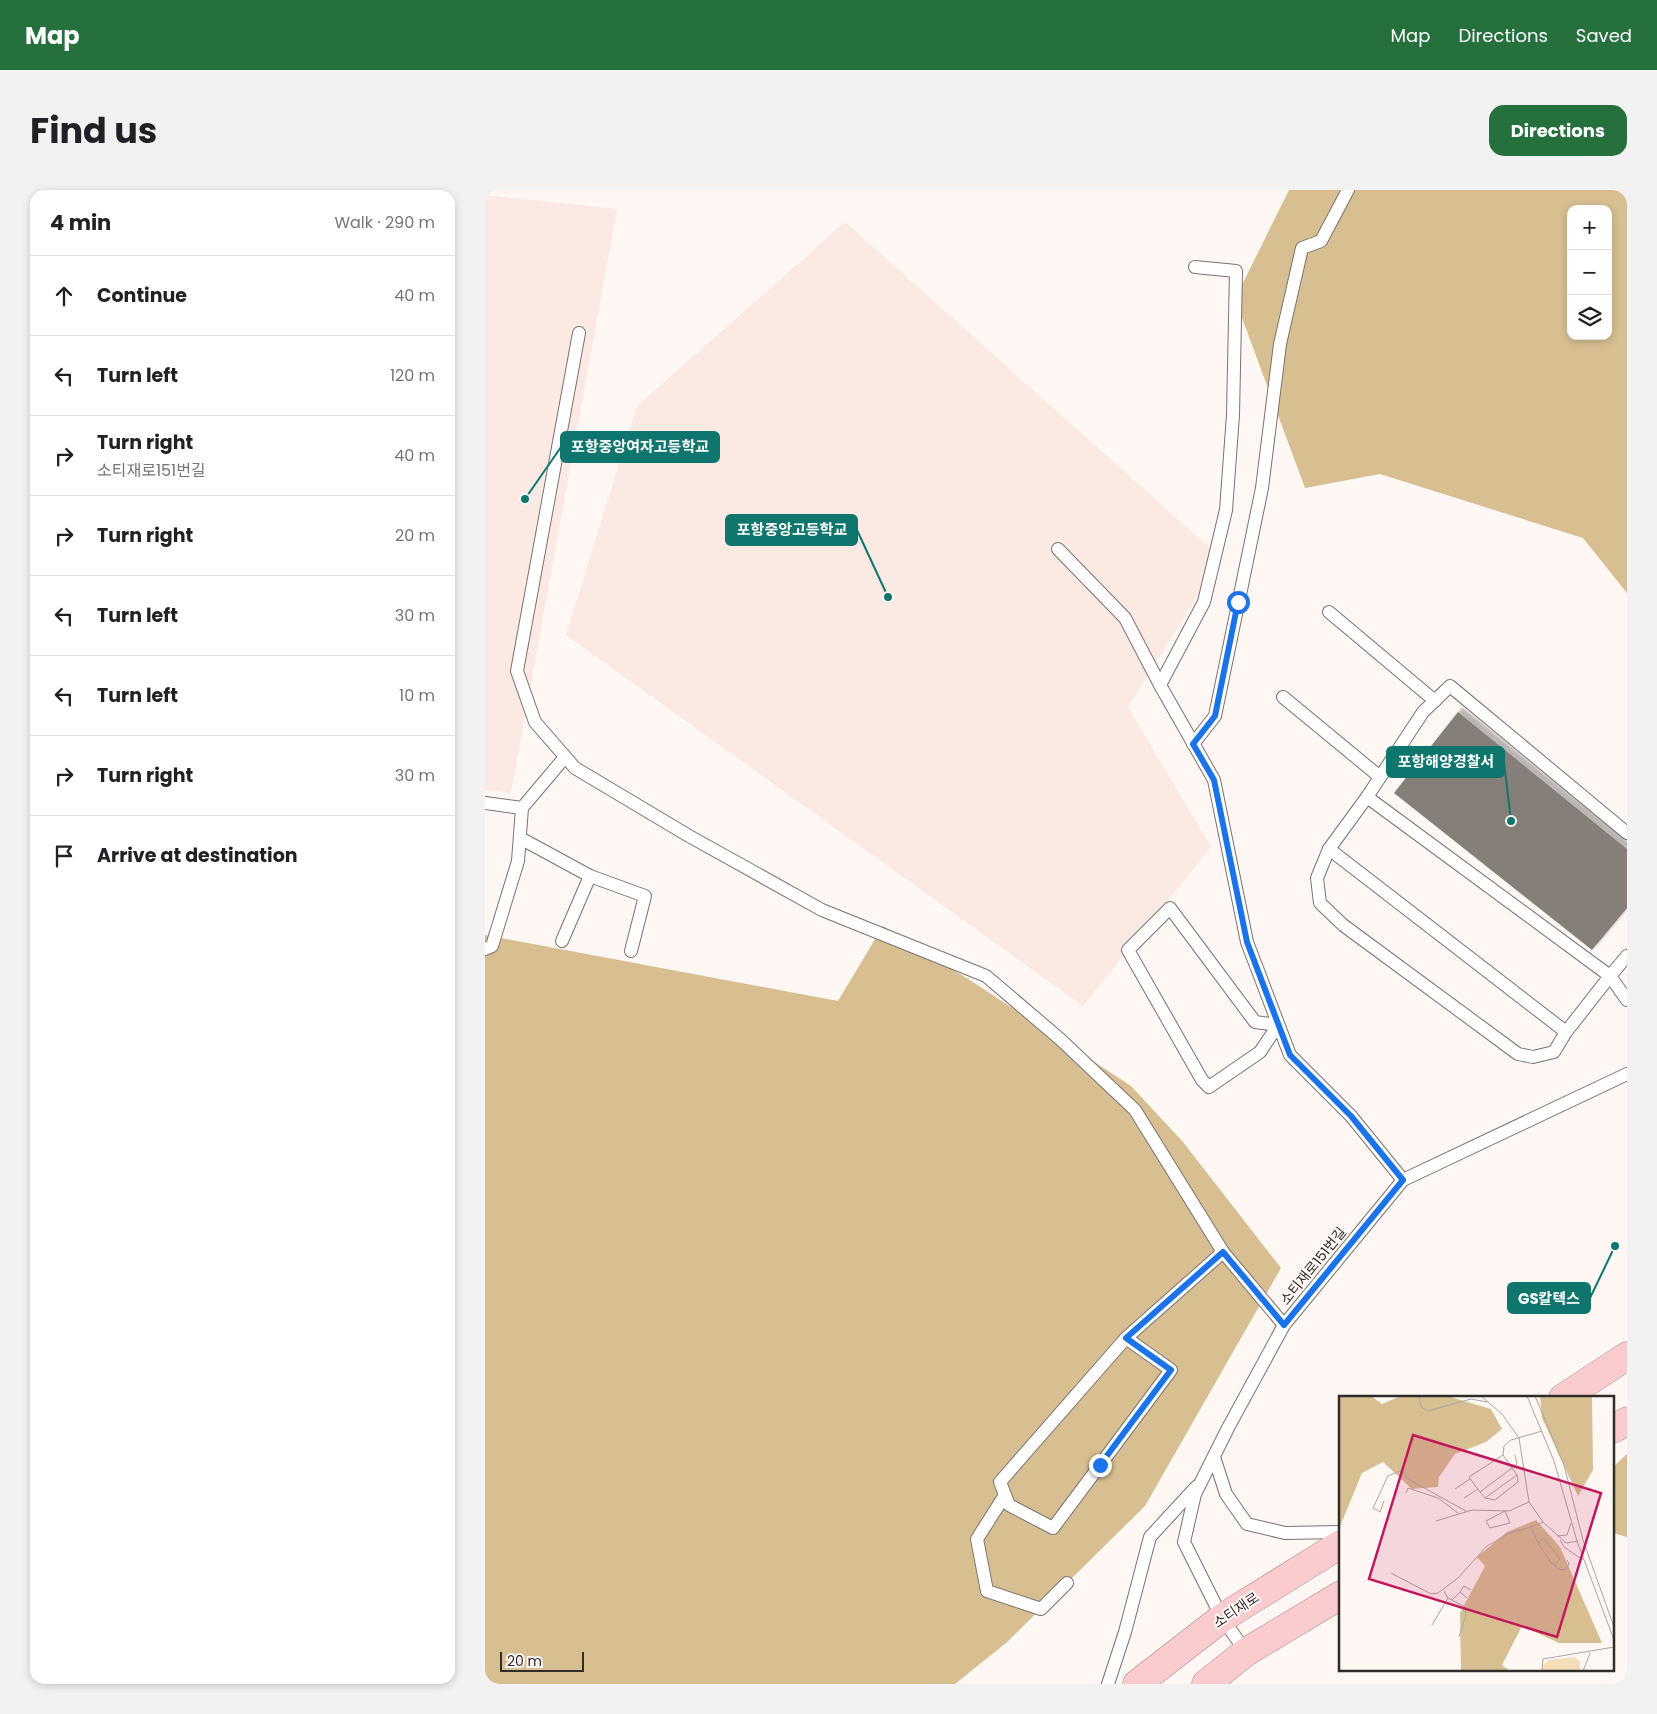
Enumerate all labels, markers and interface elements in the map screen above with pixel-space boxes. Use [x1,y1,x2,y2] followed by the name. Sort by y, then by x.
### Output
[25,19,80,52] text: Map
[1391,23,1430,48] text: Map
[1458,23,1548,48] text: Directions
[1576,23,1632,48] text: Saved
[1489,105,1627,156] button: Directions
[30,106,157,155] text: Find us
[1567,205,1612,340] map controls
[1567,205,1612,250] button: +
[50,208,111,237] text: 4 min
[334,211,435,234] text: Walk · 290 m
[1567,250,1612,295] button: −
[50,282,78,310] icon: ahead
[97,282,187,309] text: Continue
[394,284,435,307] text: 40 m
[1567,295,1612,340] button: layers
[50,362,78,390] icon: left
[97,362,178,389] text: Turn left
[390,364,435,387] text: 120 m
[97,429,193,456] text: Turn right
[561,432,719,462] callout: 포항중앙여자고등학교
[571,436,709,457] text: 포항중앙여자고등학교
[50,442,78,470] icon: right
[394,444,435,467] text: 40 m
[97,459,206,482] text: 소티재로151번길
[726,515,857,545] callout: 포항중앙고등학교
[737,519,847,540] text: 포항중앙고등학교
[50,522,78,550] icon: right
[97,522,193,549] text: Turn right
[395,524,435,547] text: 20 m
[1227,591,1250,614] route start
[50,602,78,630] icon: left
[97,602,178,629] text: Turn left
[395,604,435,627] text: 30 m
[50,682,78,710] icon: left
[97,682,178,709] text: Turn left
[399,684,435,707] text: 10 m
[1387,747,1504,777] callout: 포항해양경찰서
[1398,751,1494,772] text: 포항해양경찰서
[50,762,78,790] icon: right
[97,762,193,789] text: Turn right
[395,764,435,787] text: 30 m
[50,842,78,870] icon: arrive
[97,842,298,869] text: Arrive at destination
[1275,1223,1351,1309] street label: 소티재로151번길
[1508,1283,1590,1313] callout: GS칼텍스
[1518,1288,1580,1309] text: GS칼텍스
[1339,1396,1615,1672] inset map
[1089,1454,1112,1477] route end
[1209,1587,1263,1633] street label: 소티재로
[500,1649,584,1672] scale bar
[507,1651,542,1671] text: 20 m

